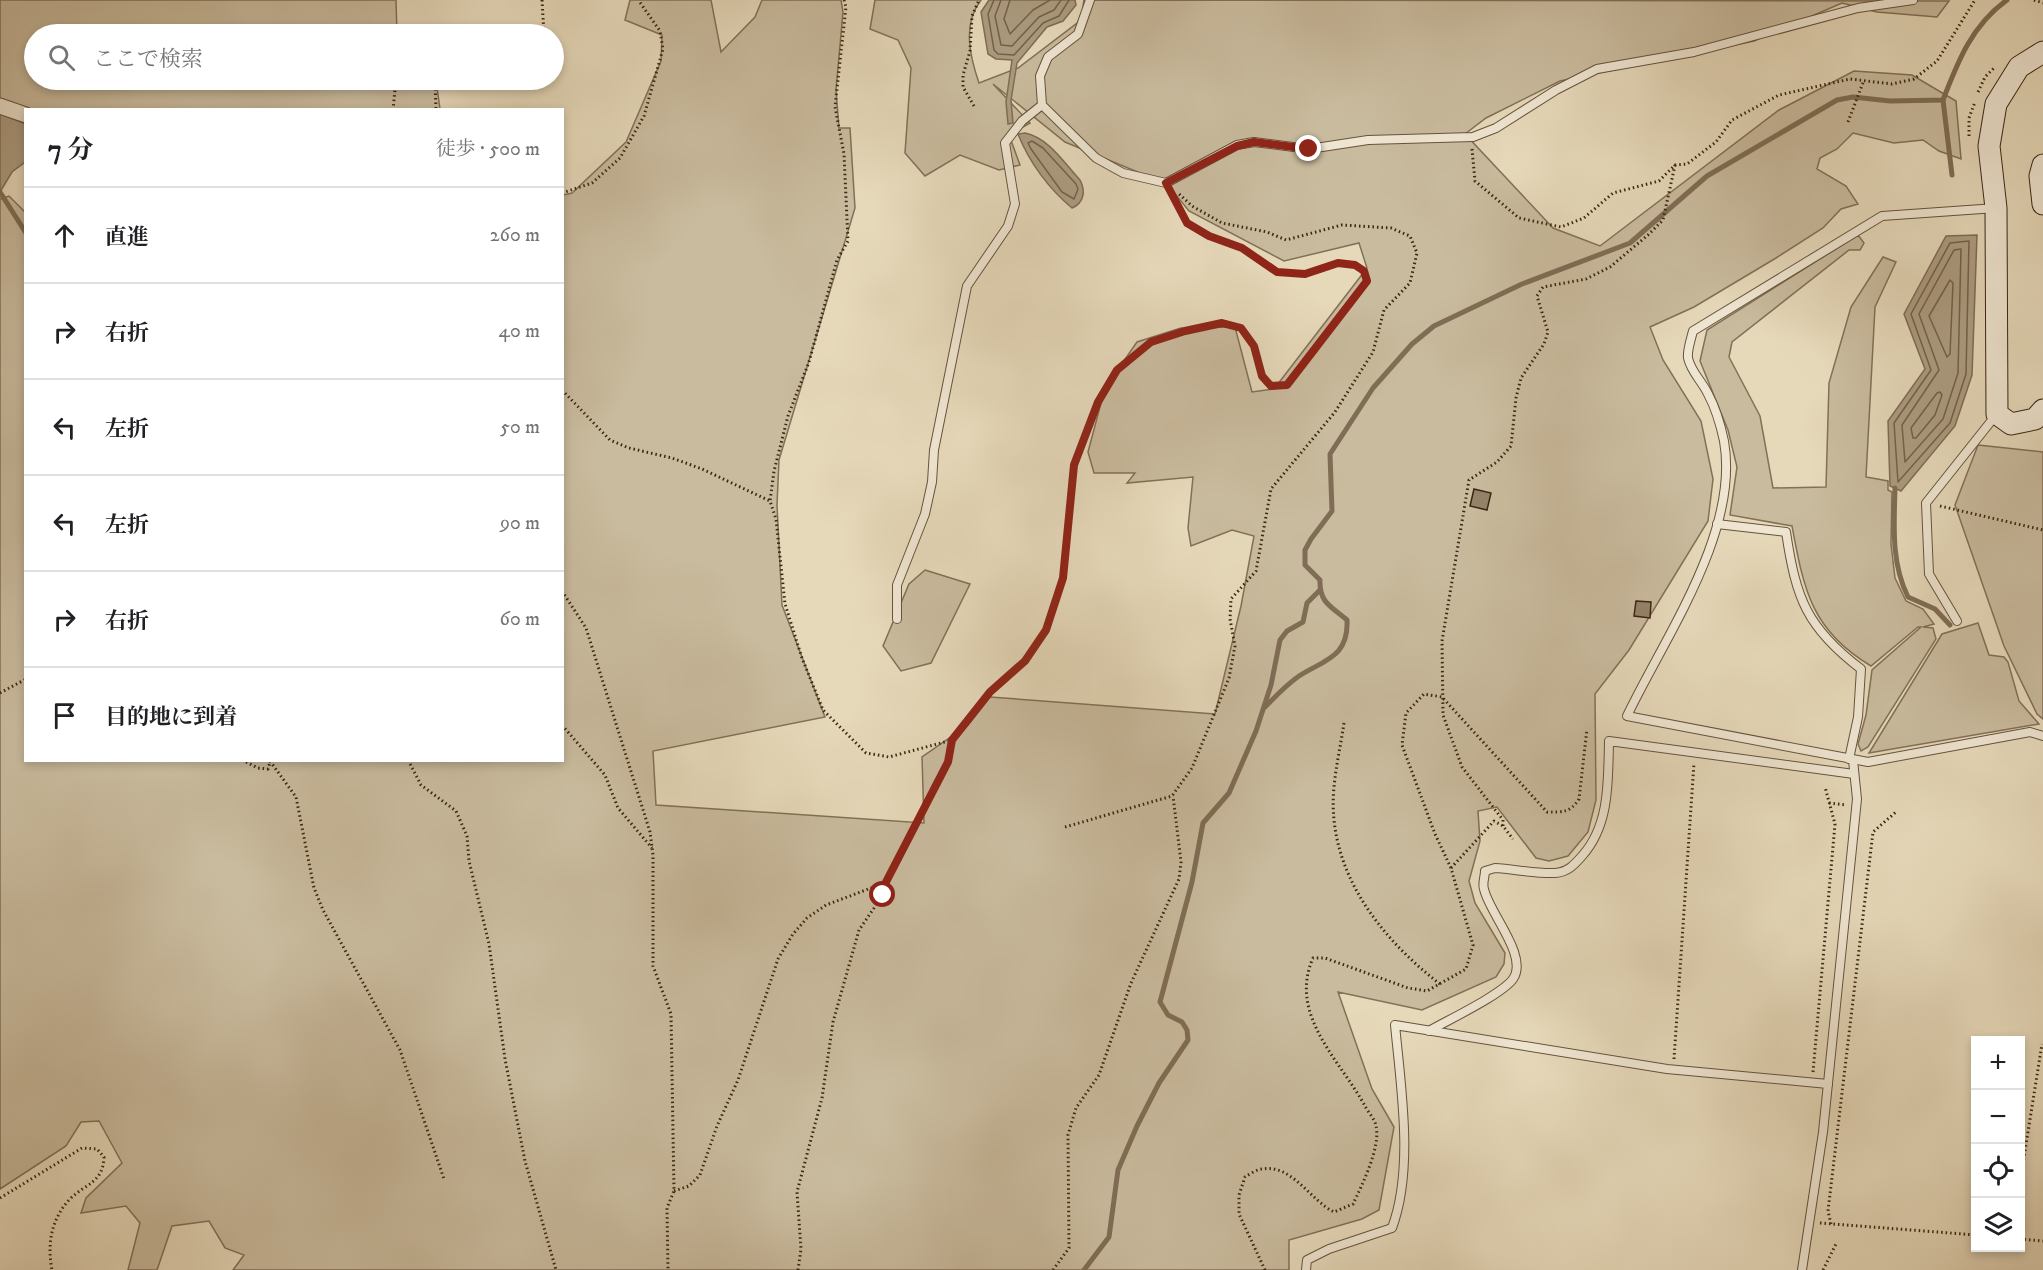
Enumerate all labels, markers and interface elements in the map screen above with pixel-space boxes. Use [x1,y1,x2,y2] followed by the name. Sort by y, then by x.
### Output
[24,24,564,90] search box
[45,41,78,74] icon: search
[93,46,203,73] text: ここで検索
[48,134,93,167] text: 7 分
[1295,135,1321,161] route end
[436,137,540,162] text: 徒歩 · 500 m
[48,219,81,252] icon: ahead
[490,223,540,248] text: 260 m
[105,224,149,251] text: 直進
[48,315,81,348] icon: right
[498,319,540,344] text: 40 m
[105,320,149,347] text: 右折
[48,411,81,444] icon: left
[500,415,540,440] text: 50 m
[105,416,149,443] text: 左折
[48,507,81,540] icon: left
[500,511,540,536] text: 90 m
[105,512,149,539] text: 左折
[48,603,81,636] icon: right
[500,607,540,632] text: 60 m
[105,608,149,635] text: 右折
[48,699,81,732] icon: arrive
[105,704,237,731] text: 目的地に到着
[869,881,895,907] route start
[1971,1036,2025,1252] map controls
[1971,1036,2025,1090] button: +
[1971,1090,2025,1144] button: −
[1971,1144,2025,1198] button: locate
[1971,1198,2025,1252] button: layers

